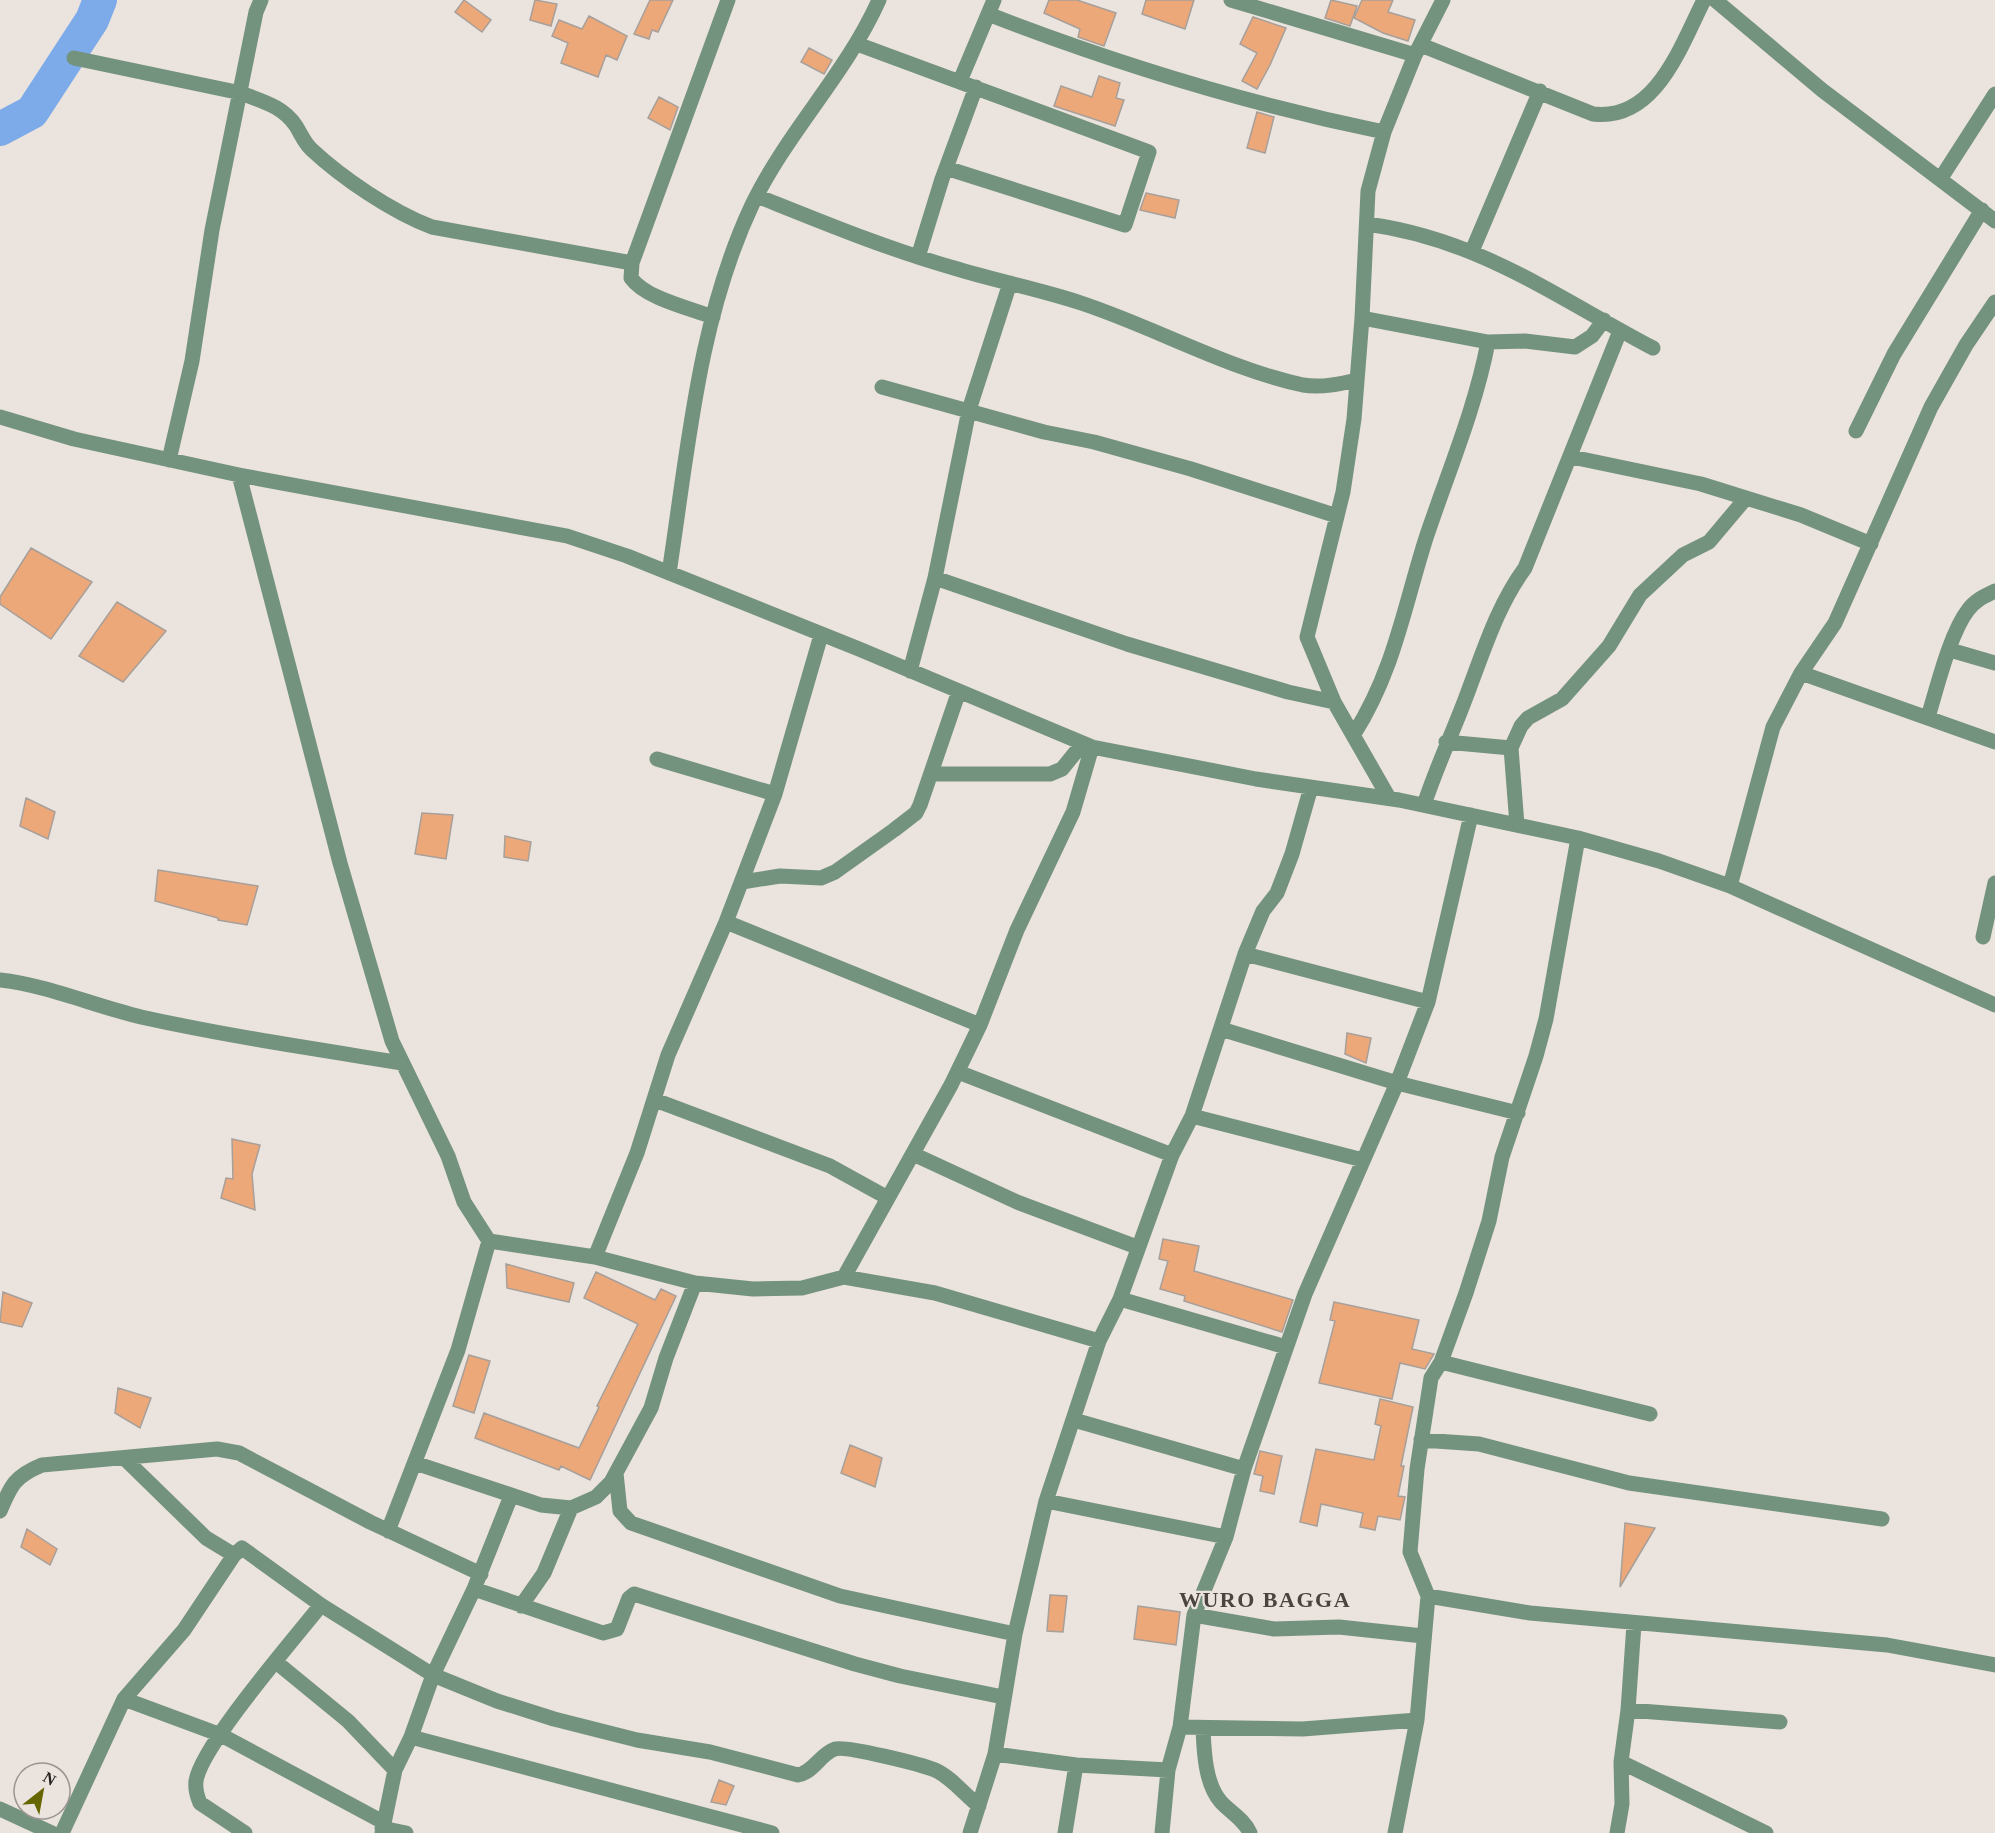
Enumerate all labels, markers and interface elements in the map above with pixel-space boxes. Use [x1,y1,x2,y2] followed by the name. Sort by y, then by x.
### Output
[1179,1587,1351,1612] district label: WURO BAGGA
[12,1761,72,1821] north arrow
[40,1768,59,1789] text: N

